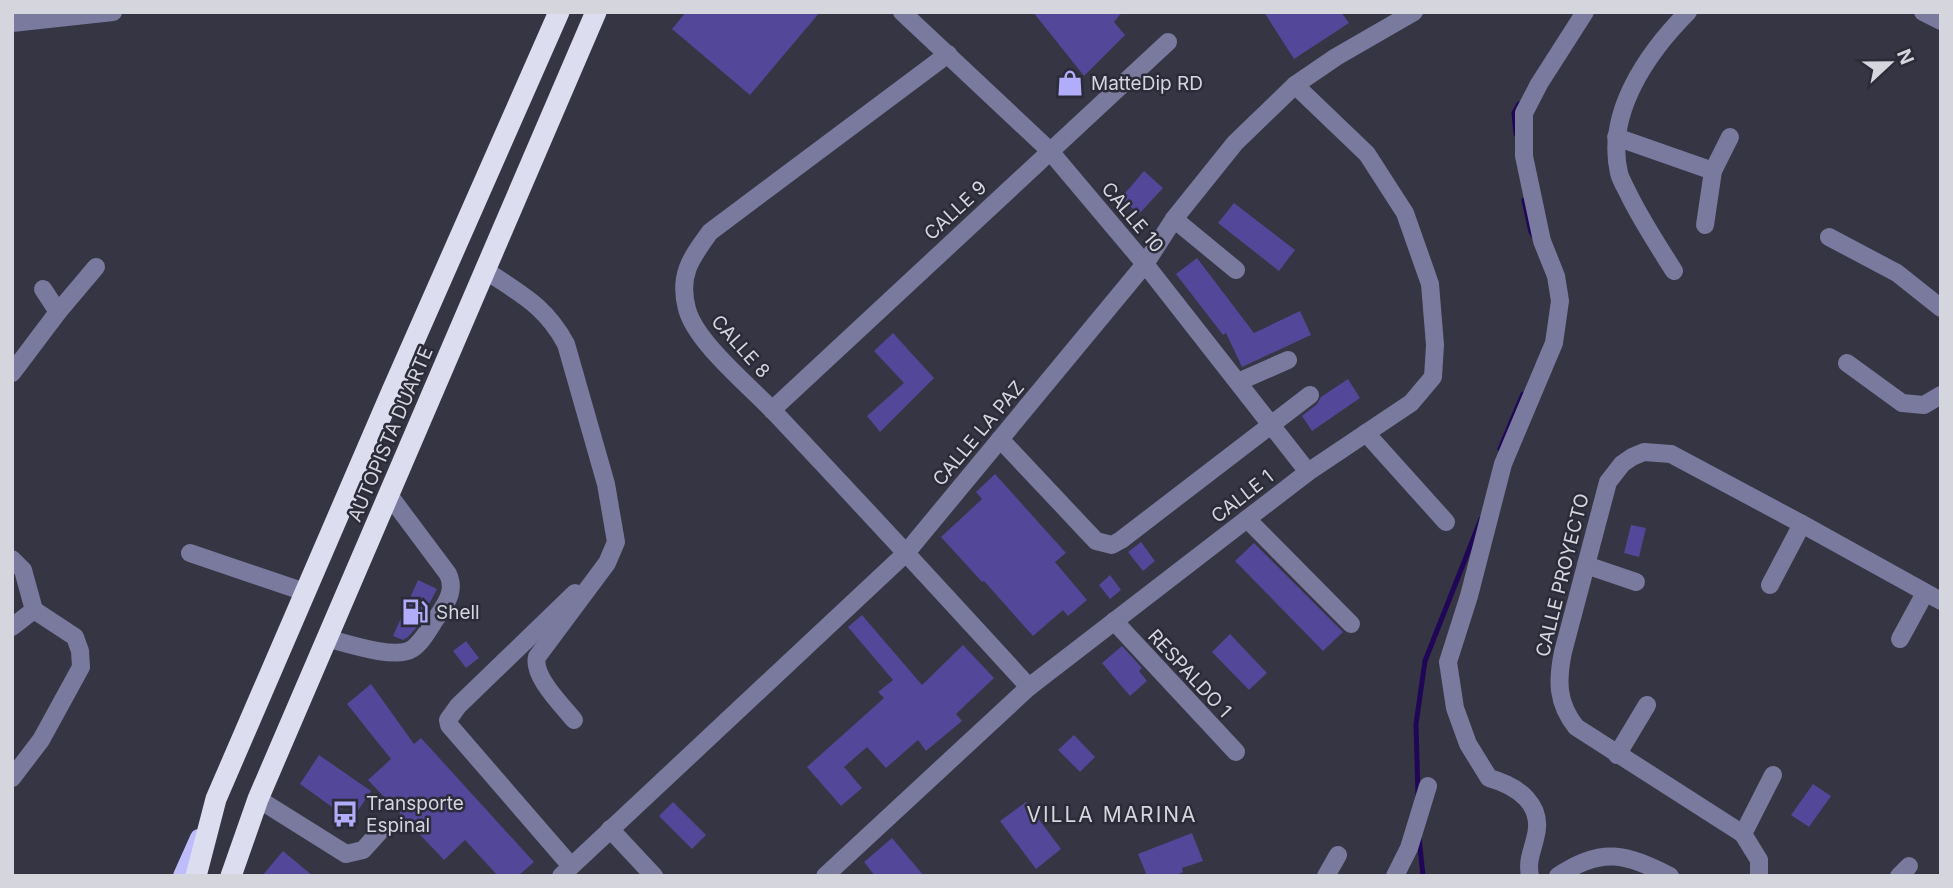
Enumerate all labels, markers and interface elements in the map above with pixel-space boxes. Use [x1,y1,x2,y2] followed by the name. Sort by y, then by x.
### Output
[1855,28,1925,98] north arrow
[1892,46,1919,68] text: N
[1055,68,1085,98] shop icon: MatteDip RD
[1091,72,1203,95] place label: MatteDip RD
[919,176,991,245] street label: CALLE 9
[1097,178,1169,257] street label: CALLE 10
[706,310,775,383] street label: CALLE 8
[343,343,438,525] street label: AUTOPISTA DUARTE
[928,376,1029,490] street label: CALLE LA PAZ
[1207,465,1278,528] street label: CALLE 1
[1531,491,1594,659] street label: CALLE PROYECTO
[400,597,430,627] fuel station icon: Shell
[436,601,480,624] place label: Shell
[1143,625,1236,722] street label: RESPALDO 1
[366,792,464,837] place label: Transporte Espinal
[330,799,360,829] bus stop icon: Transporte Espinal
[1026,802,1198,827] district label: VILLA MARINA

